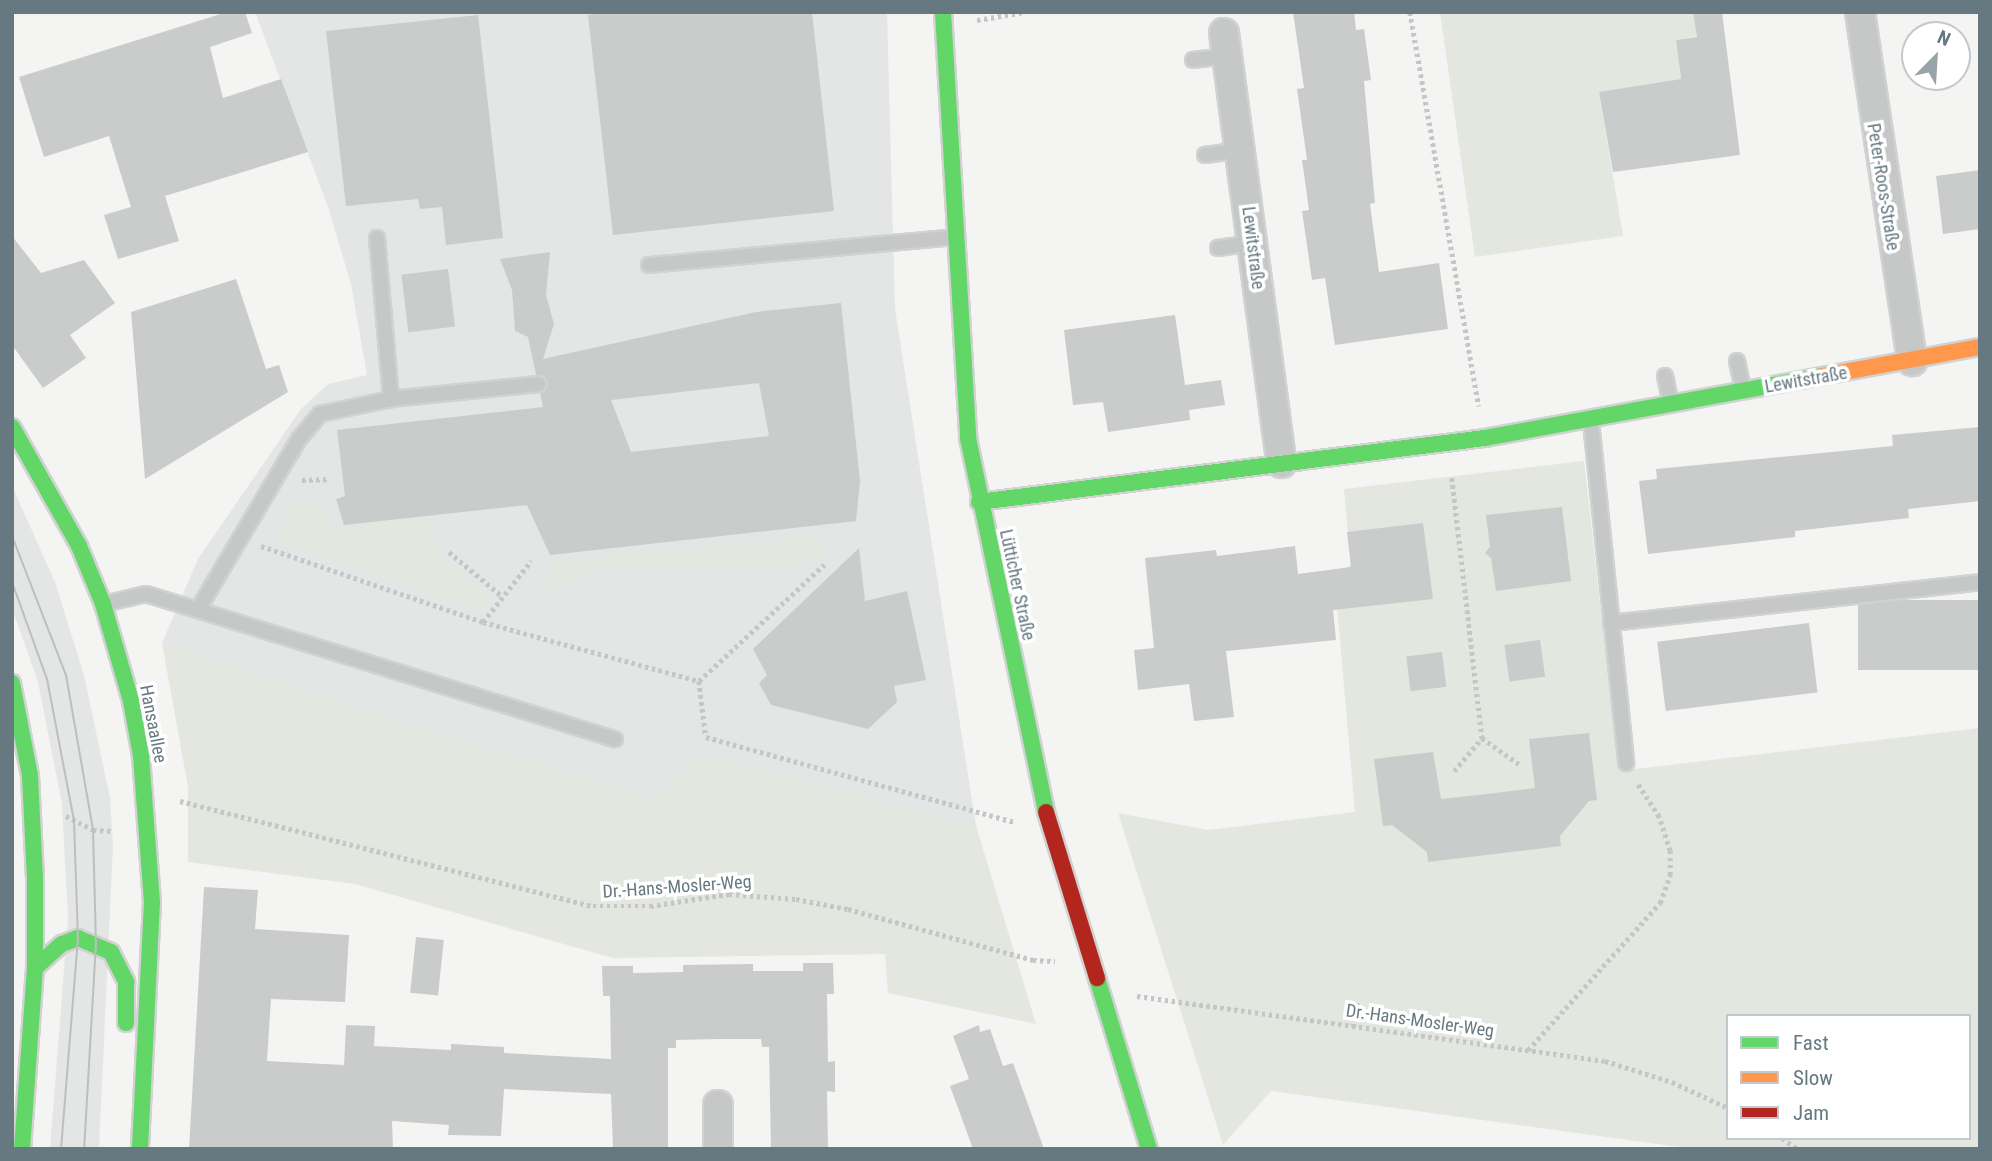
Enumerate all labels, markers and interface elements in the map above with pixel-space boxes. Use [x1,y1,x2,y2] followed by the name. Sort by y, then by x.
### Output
[1901,21,1971,91] north arrow
[1934,25,1954,51] text: N
[1862,122,1904,252] street label: Peter-Roos-Straße
[1237,205,1269,291] street label: Lewitstraße
[1763,362,1849,398] street label: Lewitstraße
[995,528,1039,642] street label: Lütticher Straße
[135,683,171,765] street label: Hansaallee
[602,871,752,903] street label: Dr.-Hans-Mosler-Weg
[1345,1000,1495,1042] street label: Dr.-Hans-Mosler-Weg
[1726,1014,1971,1140] legend
[1793,1031,1829,1055] text: Fast
[1793,1066,1833,1090] text: Slow
[1793,1101,1829,1125] text: Jam

